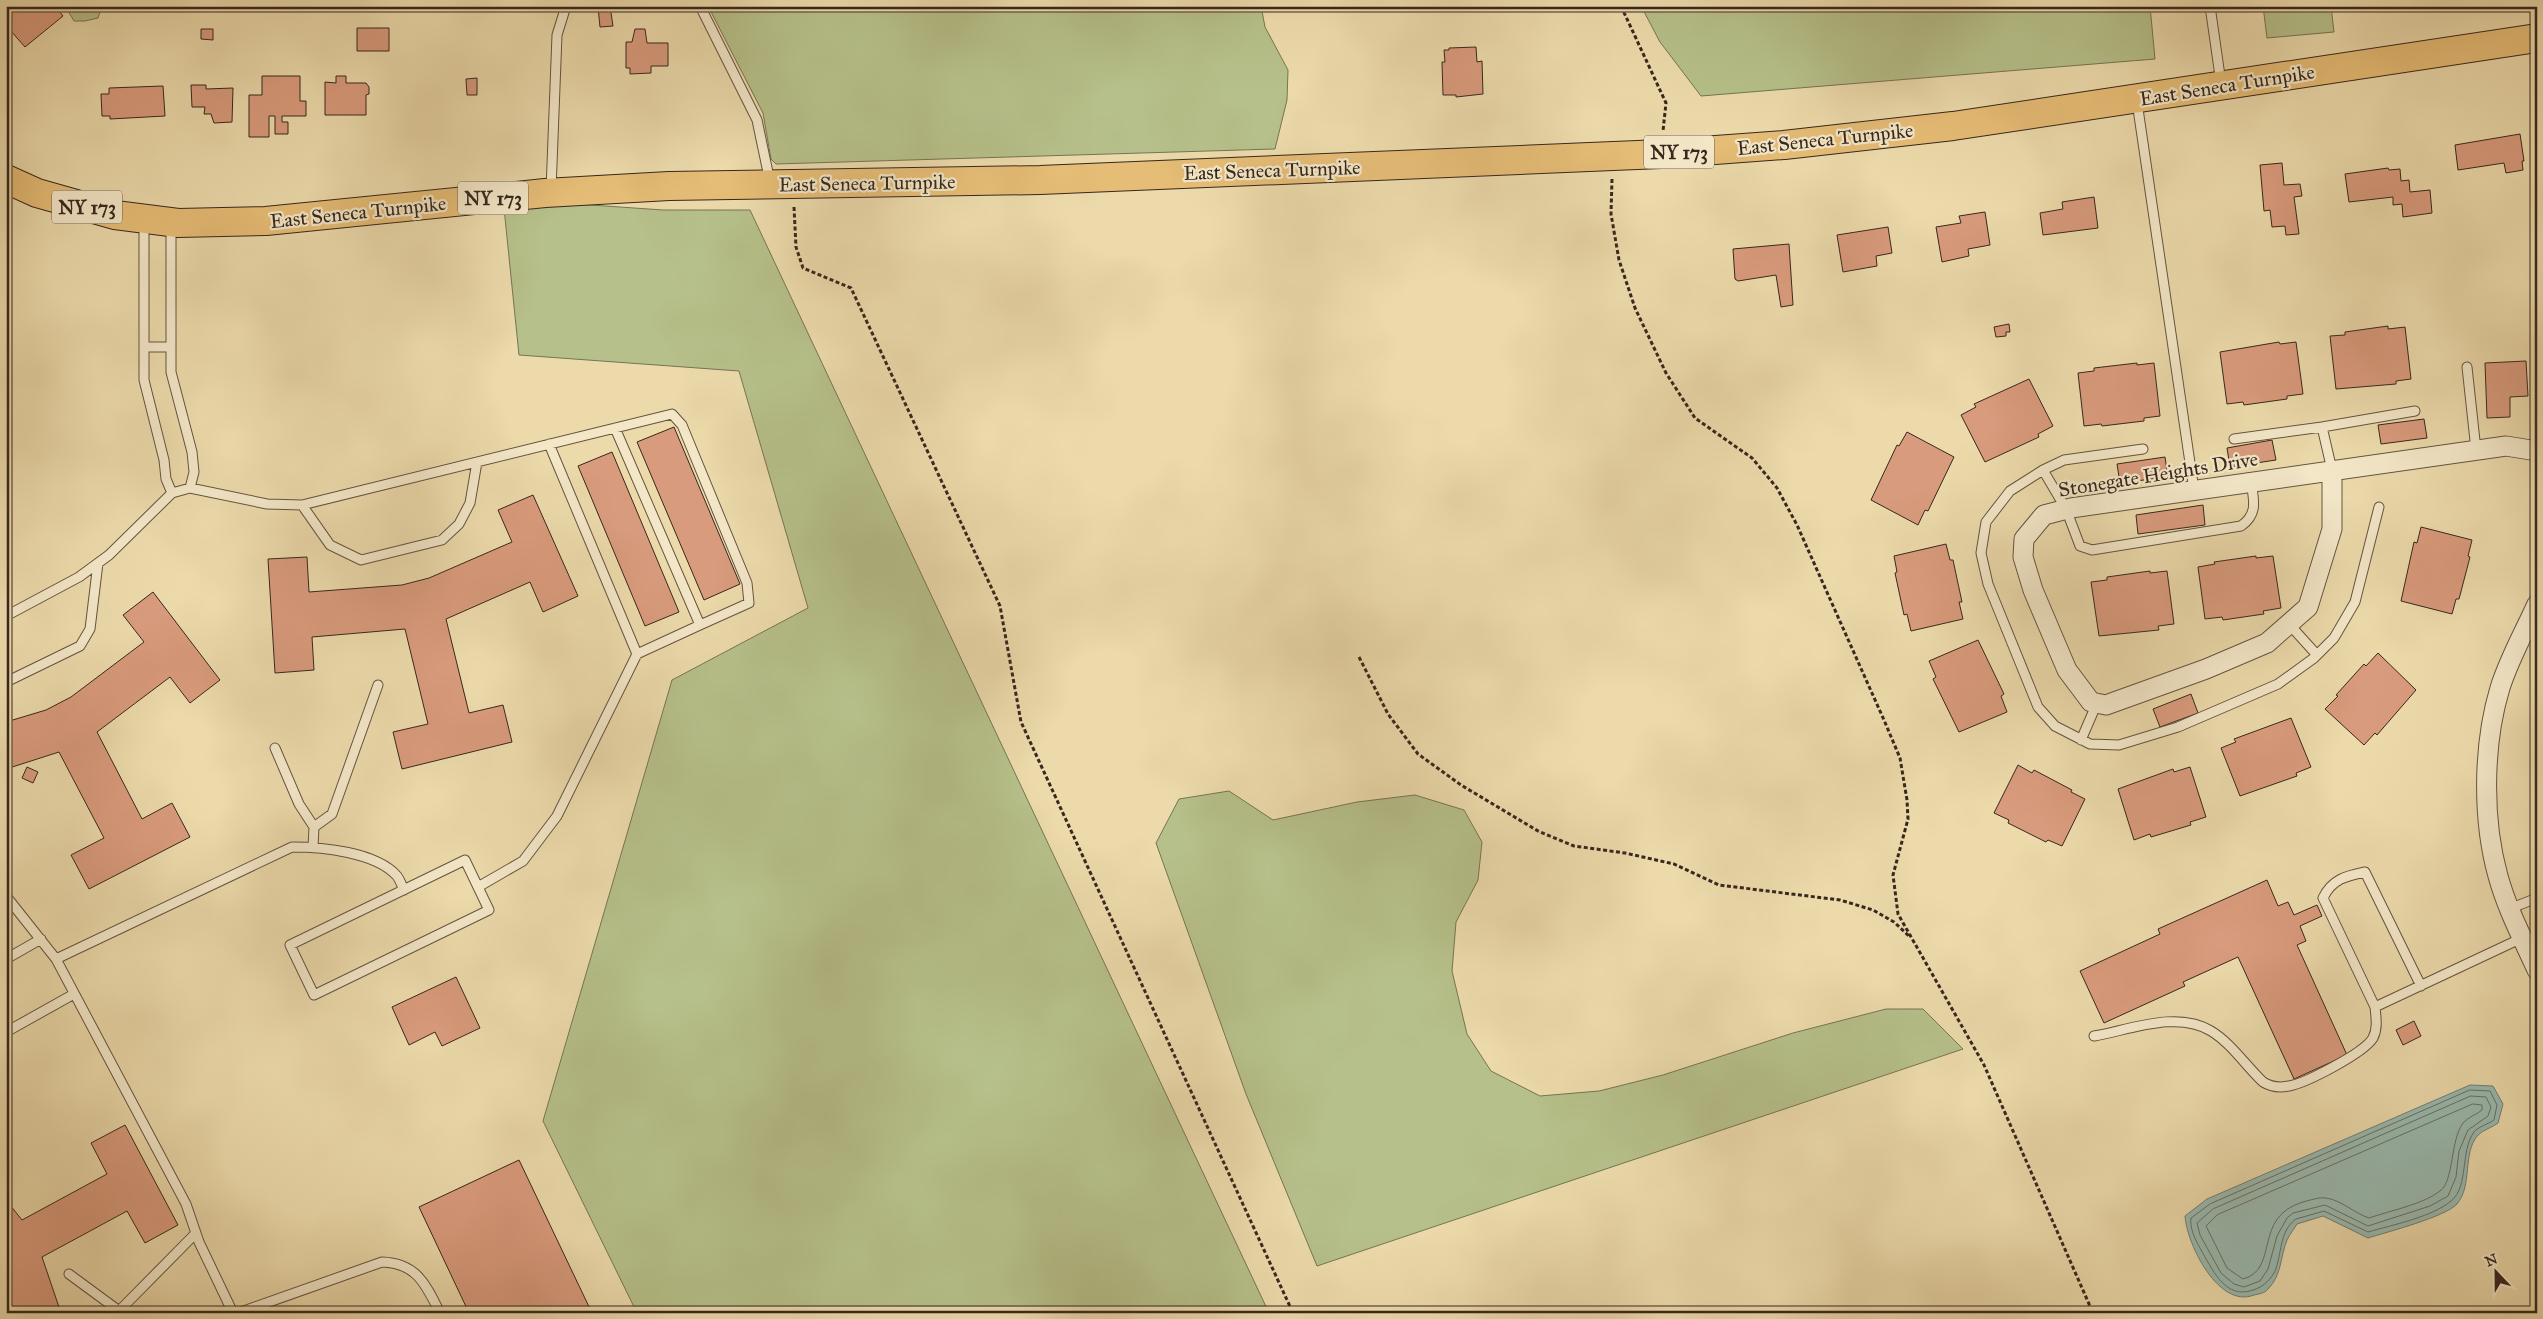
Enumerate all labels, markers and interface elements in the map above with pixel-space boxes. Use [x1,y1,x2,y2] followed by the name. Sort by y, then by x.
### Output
[2138,59,2316,111] street label: East Seneca Turnpike
[1736,118,1914,160] street label: East Seneca Turnpike
[1644,136,1714,168] road number: NY 173
[1183,155,1361,185] street label: East Seneca Turnpike
[778,169,956,197] street label: East Seneca Turnpike
[458,182,528,214] road number: NY 173
[52,190,122,223] road number: NY 173
[269,191,447,233] street label: East Seneca Turnpike
[2057,446,2260,503] street label: Stonegate Heights Drive
[2470,1246,2520,1296] north arrow
[2483,1250,2500,1271] text: N

